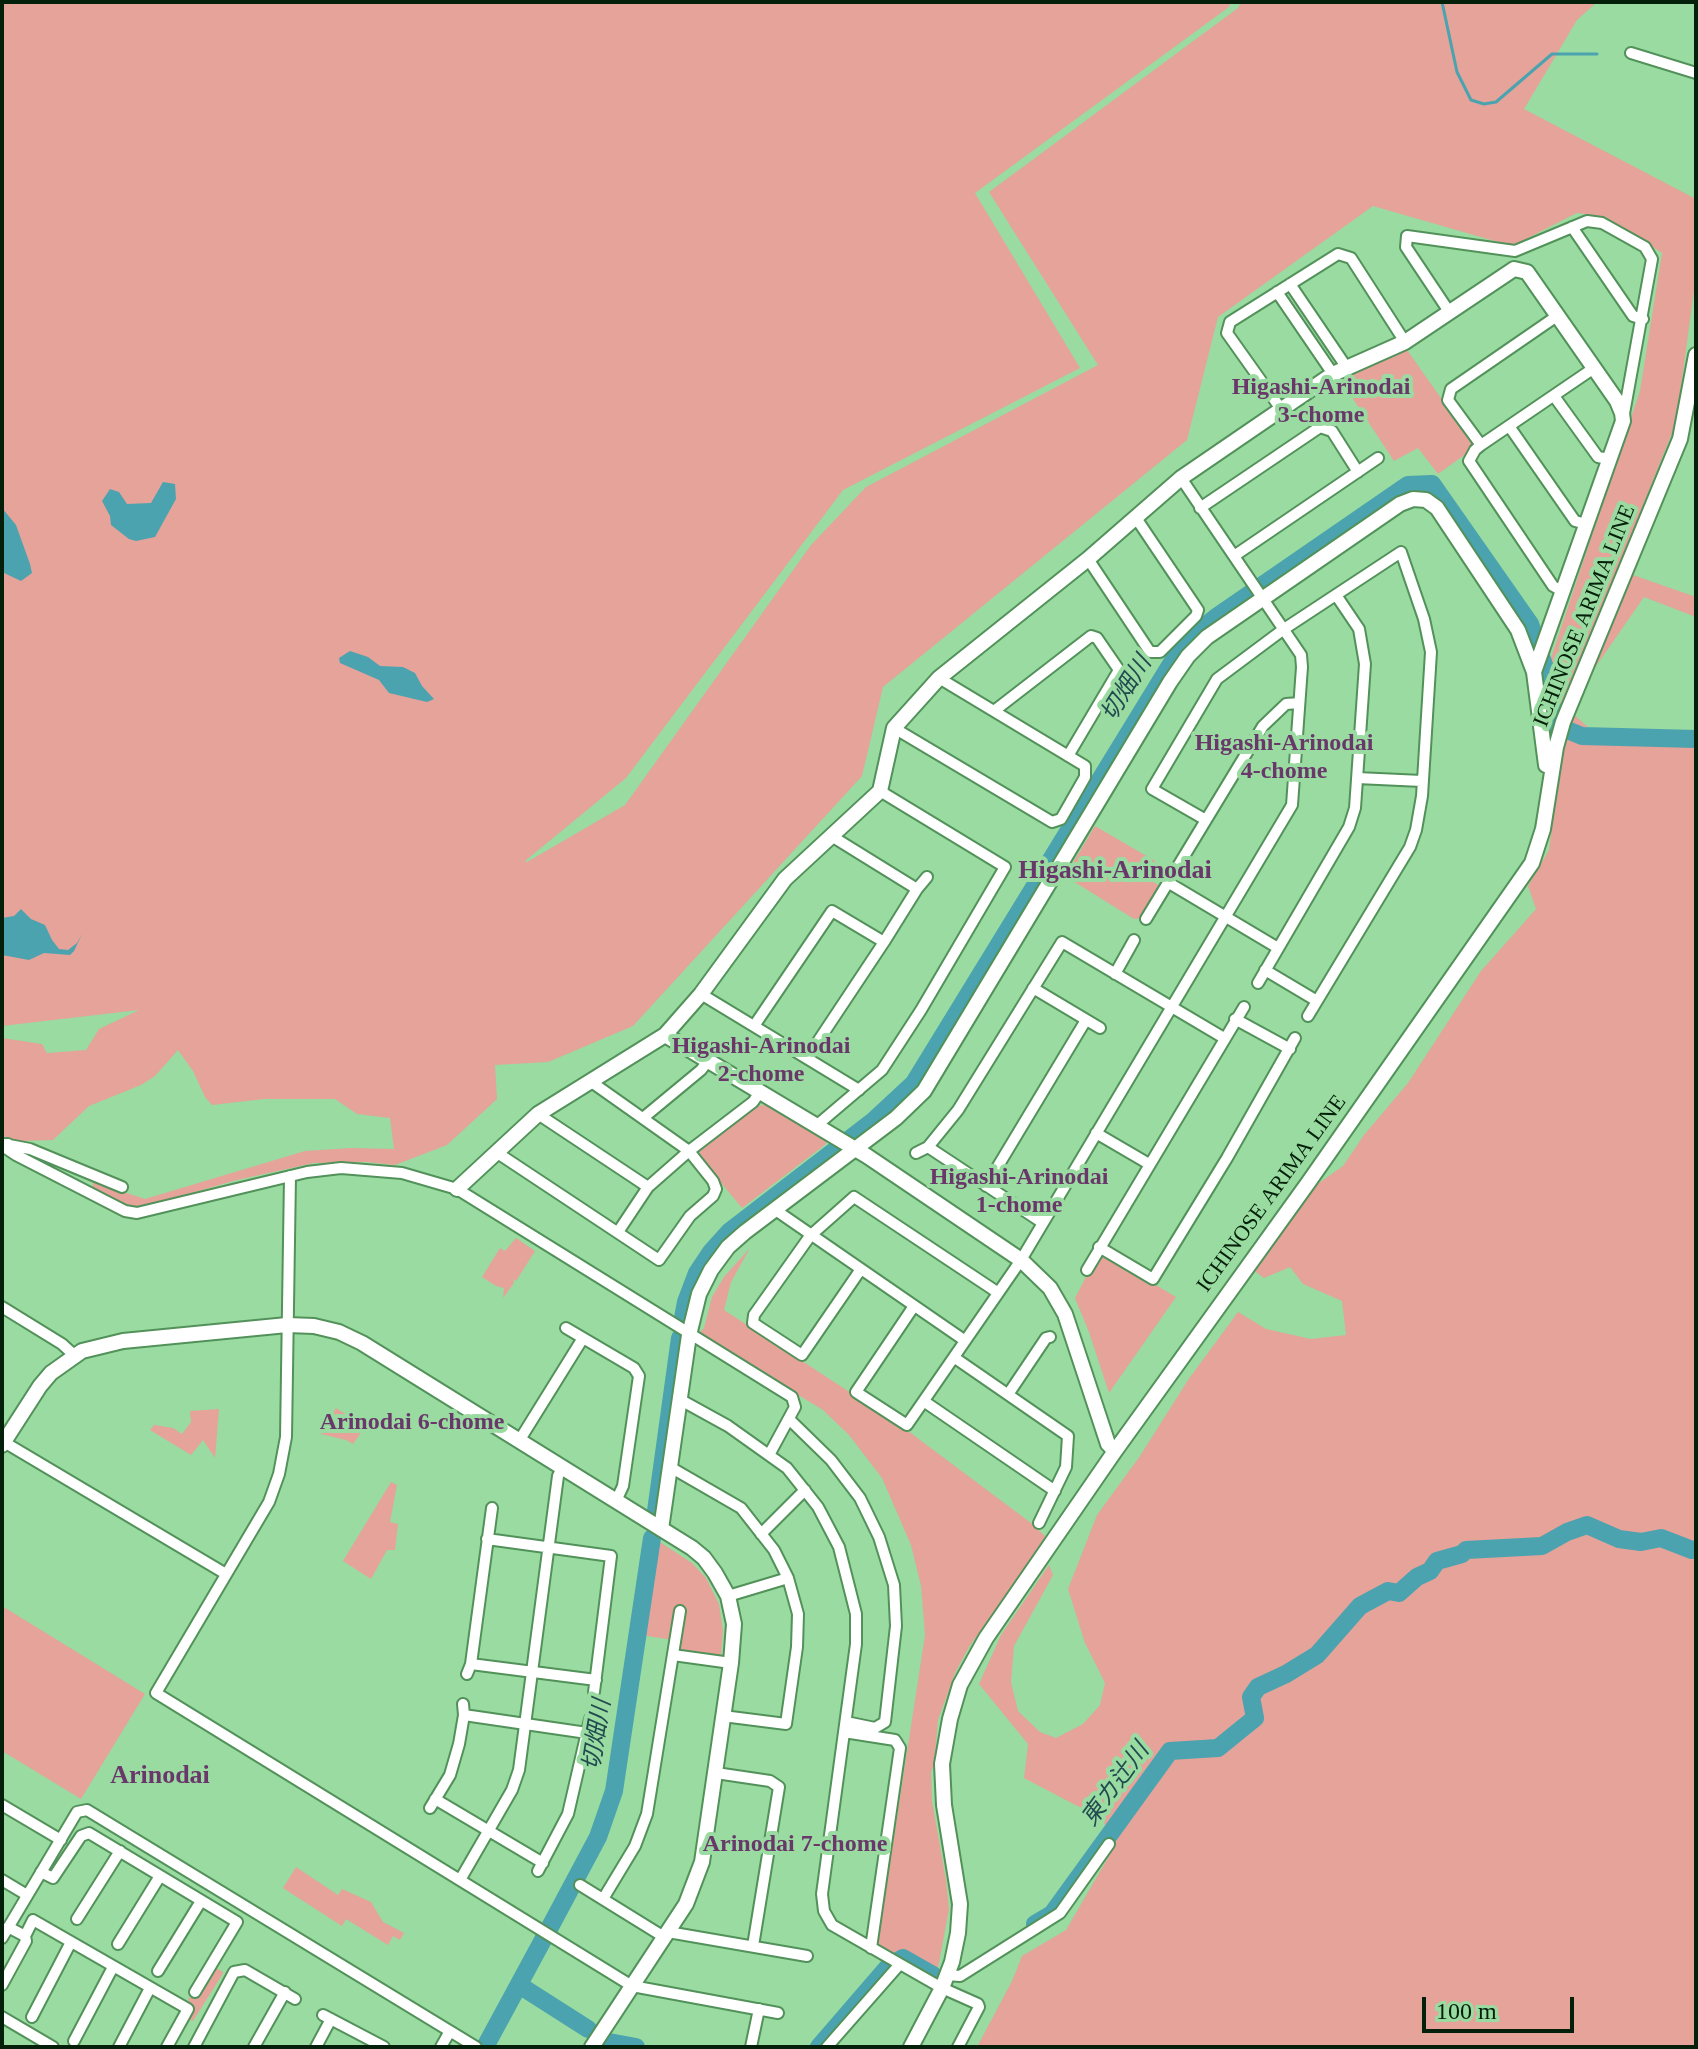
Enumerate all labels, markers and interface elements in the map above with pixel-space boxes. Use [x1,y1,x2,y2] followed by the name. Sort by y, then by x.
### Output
[1232,374,1410,430] district label: Higashi-Arinodai 3-chome
[1528,501,1642,731] street label: ICHINOSE ARIMA LINE
[1096,651,1158,727] water label: 切畑川
[1195,730,1373,786] district label: Higashi-Arinodai 4-chome
[1018,855,1212,887] district label: Higashi-Arinodai
[672,1033,850,1089] district label: Higashi-Arinodai 2-chome
[1192,1090,1352,1298] street label: ICHINOSE ARIMA LINE
[930,1164,1108,1220] district label: Higashi-Arinodai 1-chome
[320,1409,504,1437] district label: Arinodai 6-chome
[578,1697,618,1773] water label: 切畑川
[1076,1738,1156,1832] water label: 東カ辻川
[110,1760,210,1792] district label: Arinodai
[703,1831,887,1859] district label: Arinodai 7-chome
[1426,1981,1578,2031] scale bar
[1436,1998,1497,2024] text: 100 m

